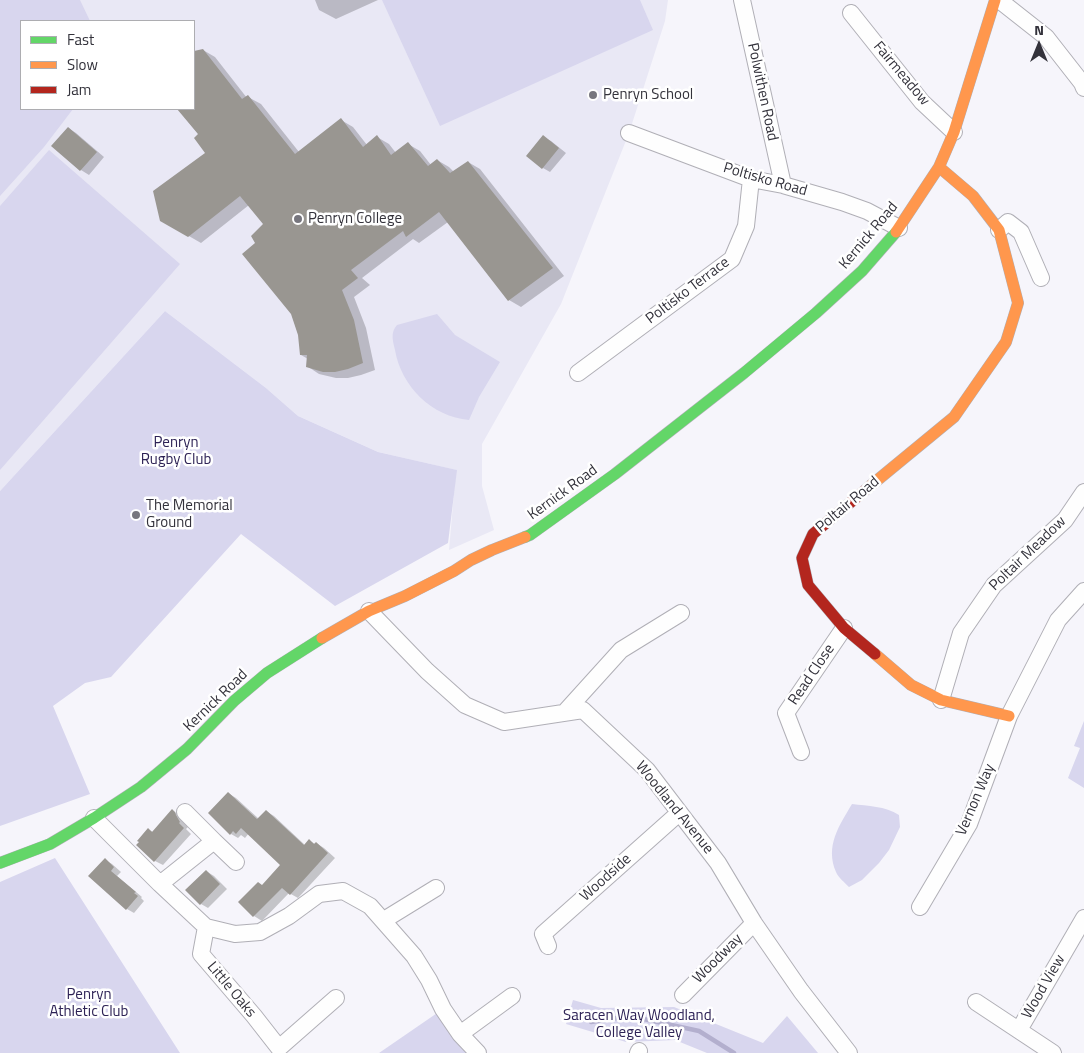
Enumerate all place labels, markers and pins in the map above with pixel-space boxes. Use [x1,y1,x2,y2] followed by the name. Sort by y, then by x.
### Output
[603,86,693,104] place label: Penryn School
[587,89,599,101] marker: Penryn School
[308,210,402,228] place label: Penryn College
[292,213,304,225] marker: Penryn College
[146,497,233,532] place label: The Memorial Ground
[130,509,142,521] marker: The Memorial Ground

